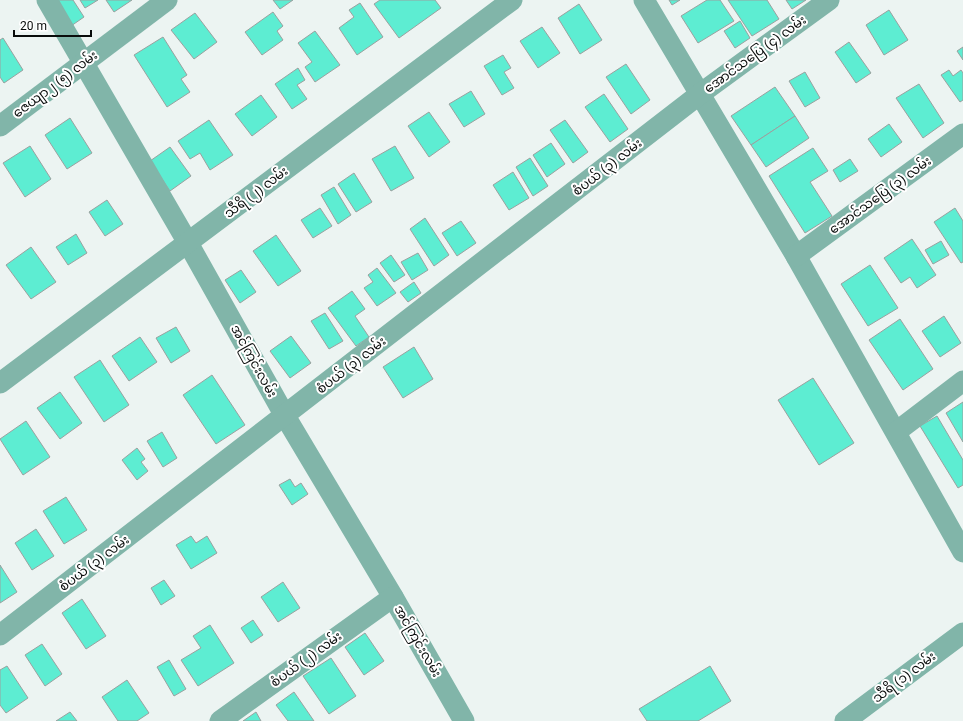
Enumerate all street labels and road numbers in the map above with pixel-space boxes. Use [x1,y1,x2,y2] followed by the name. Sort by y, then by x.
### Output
[701,11,811,98] street label: အောင်သပြေ (၄) လမ်း
[9,47,102,123] street label: ဇေယျာ၂ (၅) လမ်း
[569,135,646,201] street label: စံပယ် (၃) လမ်း
[826,152,936,239] street label: အောင်သပြေ (၃) လမ်း
[221,162,293,223] street label: သီရိ (၂) လမ်း
[225,322,281,401] street label: အင်ကြင်းလမ်း
[313,333,390,399] street label: စံပယ် (၃) လမ်း
[56,531,134,597] street label: စံပယ် (၃) လမ်း
[389,602,446,681] street label: အင်ကြင်းလမ်း
[267,627,346,692] street label: စံပယ် (၂) လမ်း
[869,648,940,708] street label: သီရိ (၁) လမ်း

